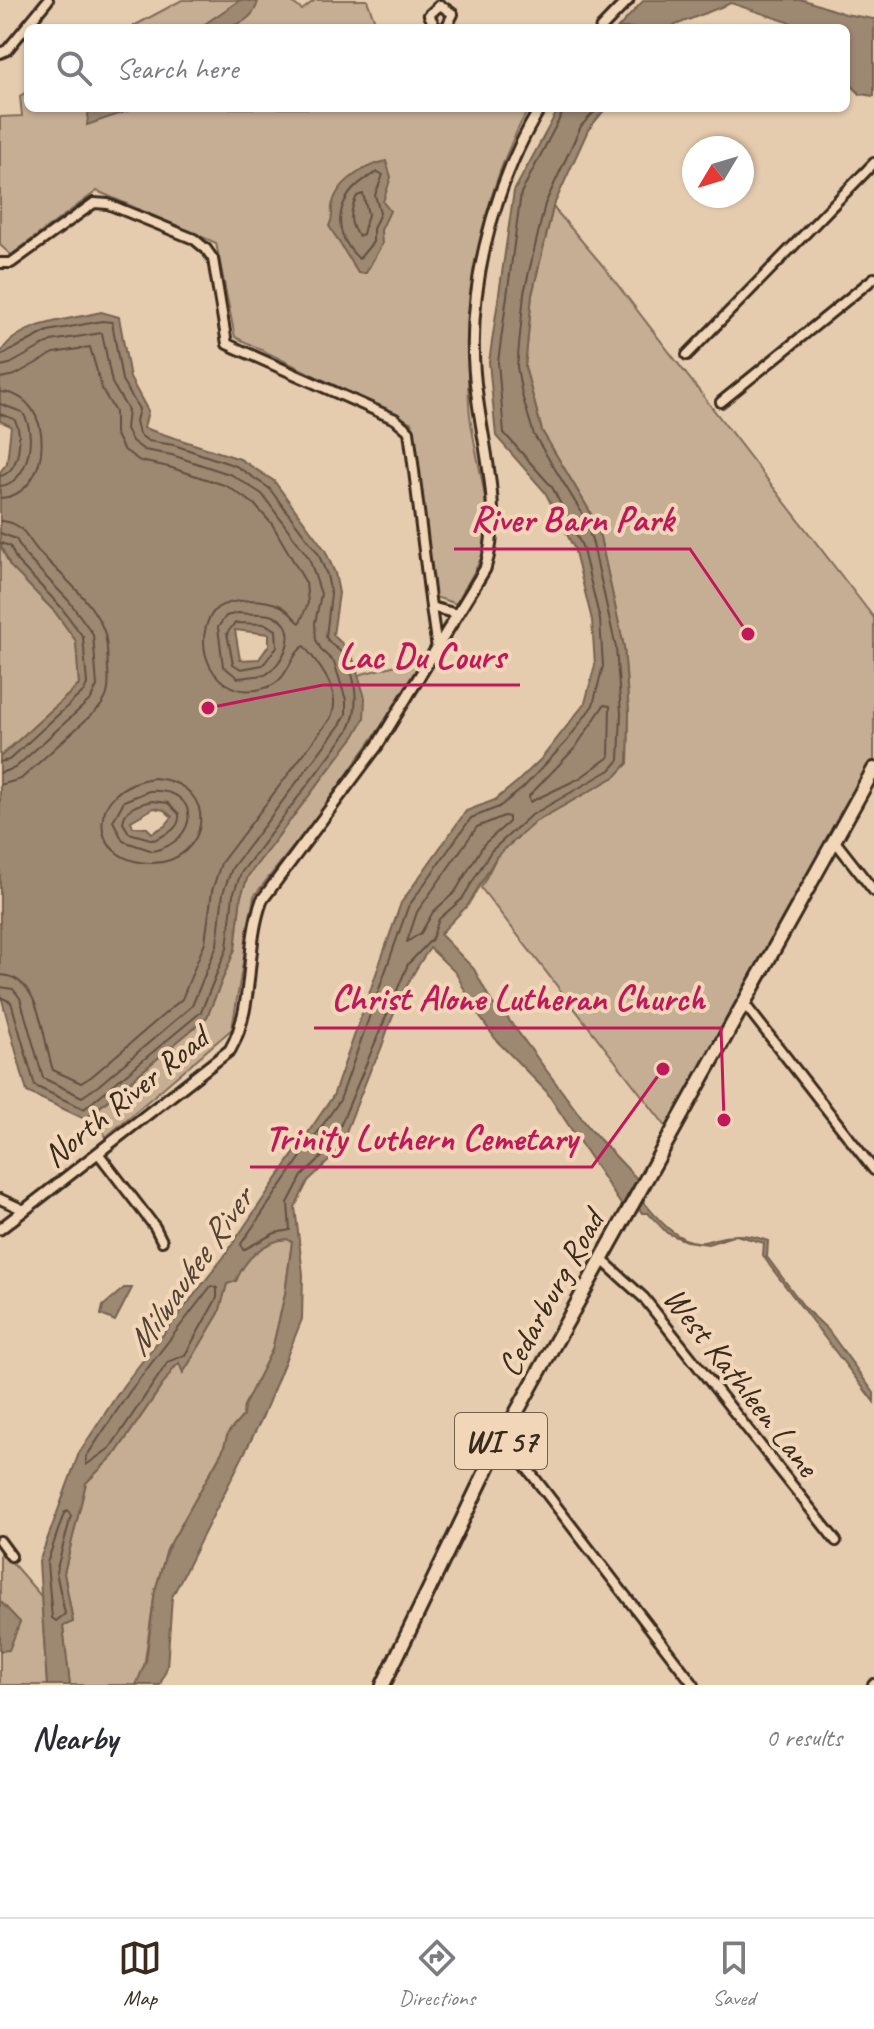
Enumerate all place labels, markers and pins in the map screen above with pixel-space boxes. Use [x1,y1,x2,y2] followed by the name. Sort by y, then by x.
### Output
[454,489,690,549] callout: River Barn Park
[323,625,520,685] callout: Lac Du Cours
[314,968,721,1028] callout: Christ Alone Lutheran Church
[250,1107,592,1167] callout: Trinity Luthern Cemetary

